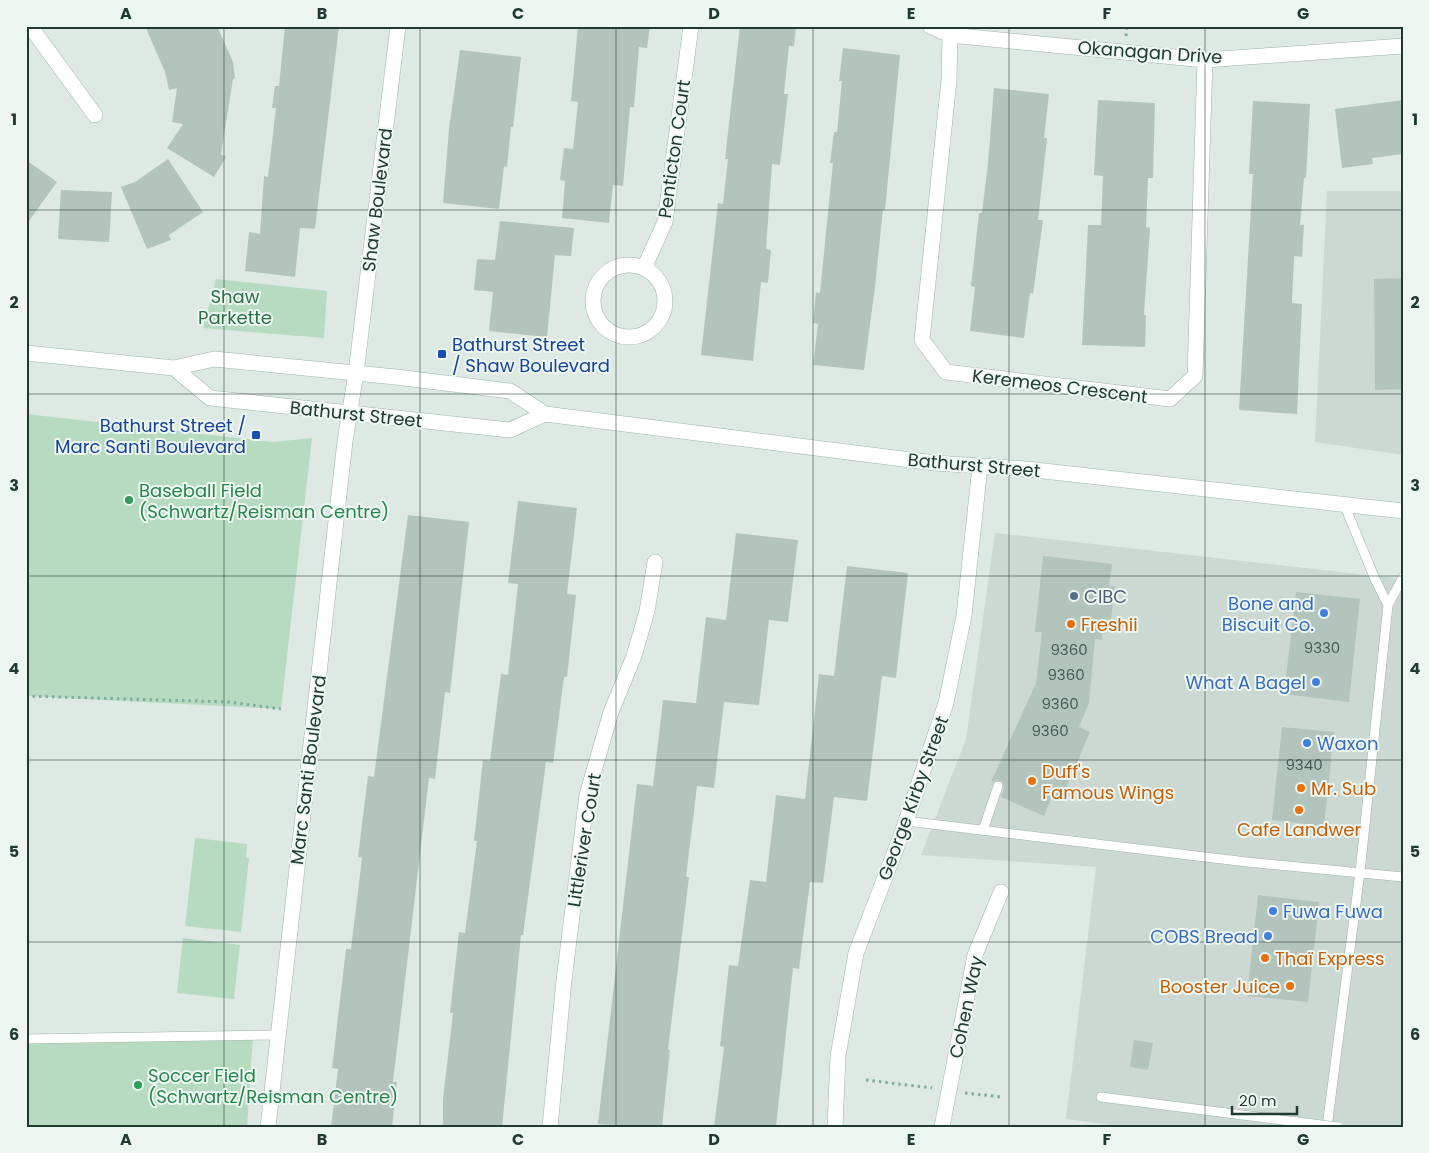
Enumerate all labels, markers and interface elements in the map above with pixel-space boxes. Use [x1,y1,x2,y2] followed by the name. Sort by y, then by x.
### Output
[120,2,132,25] text: A
[317,2,327,25] text: B
[512,2,524,25] text: C
[708,2,720,25] text: D
[907,2,915,25] text: E
[1103,2,1112,25] text: F
[1297,2,1309,25] text: G
[1077,34,1223,70] street label: Okanagan Drive
[652,78,696,220] street label: Penticton Court
[11,108,17,131] text: 1
[1412,108,1418,131] text: 1
[356,127,398,273] street label: Shaw Boulevard
[198,284,272,330] park label: Shaw Parkette
[9,291,19,314] text: 2
[1410,291,1420,314] text: 2
[452,332,610,378] place label: Bathurst Street / Shaw Boulevard
[436,348,448,360] marker: Bathurst Street / Shaw Boulevard
[971,363,1149,409] street label: Keremeos Crescent
[289,395,423,433] street label: Bathurst Street
[55,413,246,459] place label: Bathurst Street / Marc Santi Boulevard
[250,429,262,441] marker: Bathurst Street / Marc Santi Boulevard
[907,447,1041,483] street label: Bathurst Street
[9,474,19,497] text: 3
[1410,474,1420,497] text: 3
[139,478,389,524] place label: Baseball Field (Schwartz/Reisman Centre)
[123,494,135,506] marker: Baseball Field (Schwartz/Reisman Centre)
[1084,584,1127,609] place label: CIBC
[1068,590,1080,602] marker: CIBC
[1222,591,1314,637] place label: Bone and Biscuit Co.
[1318,607,1330,619] marker: Bone and Biscuit Co.
[1081,612,1138,637] place label: Freshii
[1065,618,1077,630] marker: Freshii
[1304,637,1340,658] house number: 9330
[1050,639,1088,660] house number: 9360
[9,657,20,680] text: 4
[1410,657,1421,680] text: 4
[1047,664,1085,685] house number: 9360
[1185,670,1306,695] place label: What A Bagel
[284,674,332,866] street label: Marc Santi Boulevard
[1310,676,1322,688] marker: What A Bagel
[1041,693,1079,714] house number: 9360
[872,712,954,884] street label: George Kirby Street
[1031,720,1069,741] house number: 9360
[1317,731,1378,756] place label: Waxon
[1301,737,1313,749] marker: Waxon
[1285,754,1323,775] house number: 9340
[1042,759,1174,805] place label: Duff's Famous Wings
[561,771,607,909] street label: Littleriver Court
[1026,775,1038,787] marker: Duff's Famous Wings
[1311,776,1376,801] place label: Mr. Sub
[1295,782,1307,794] marker: Mr. Sub
[1293,804,1305,816] marker: Cafe Landwer
[1237,817,1361,842] place label: Cafe Landwer
[9,840,19,863] text: 5
[1410,840,1420,863] text: 5
[1283,899,1383,924] place label: Fuwa Fuwa
[1267,905,1279,917] marker: Fuwa Fuwa
[1150,924,1258,949] place label: COBS Bread
[1262,930,1274,942] marker: COBS Bread
[1275,946,1384,971] place label: Thaï Express
[1259,952,1271,964] marker: Thaï Express
[943,953,989,1061] street label: Cohen Way
[1160,974,1280,999] place label: Booster Juice
[1284,980,1296,992] marker: Booster Juice
[9,1023,19,1046] text: 6
[1410,1023,1420,1046] text: 6
[148,1063,398,1109] place label: Soccer Field (Schwartz/Reisman Centre)
[132,1079,144,1091] marker: Soccer Field (Schwartz/Reisman Centre)
[1232,1083,1296,1115] scale bar
[1239,1090,1277,1111] text: 20 m
[120,1128,132,1151] text: A
[317,1128,327,1151] text: B
[512,1128,524,1151] text: C
[708,1128,720,1151] text: D
[907,1128,915,1151] text: E
[1103,1128,1112,1151] text: F
[1297,1128,1309,1151] text: G

